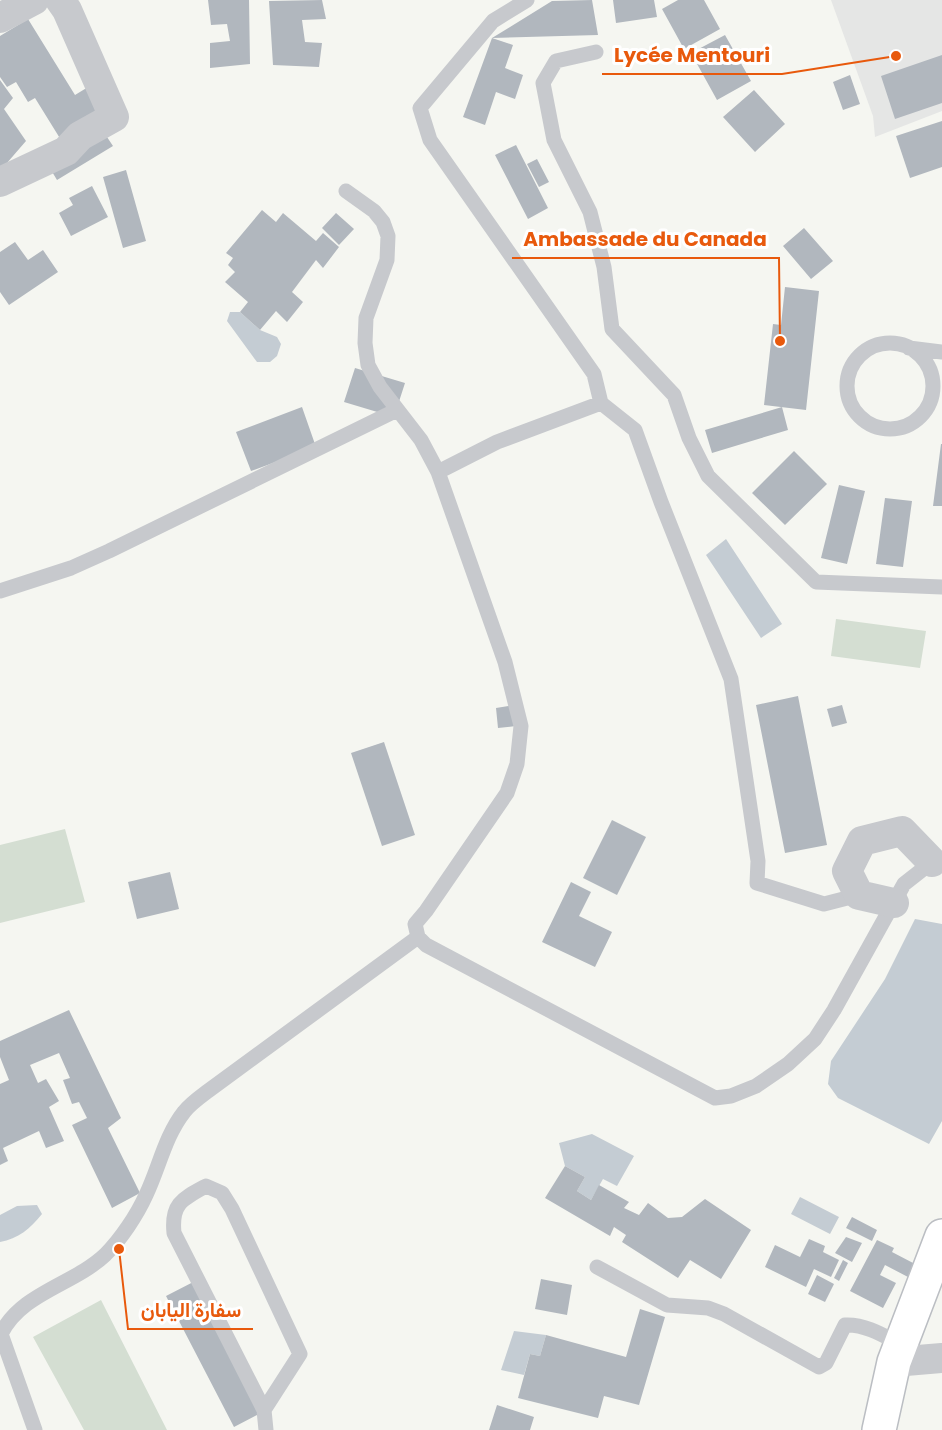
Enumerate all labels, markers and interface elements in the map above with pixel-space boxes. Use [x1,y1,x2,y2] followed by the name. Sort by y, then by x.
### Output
[602,36,782,74] callout: Lycée Mentouri
[614,41,770,69] text: Lycée Mentouri
[512,220,779,258] callout: Ambassade du Canada
[523,225,767,253] text: Ambassade du Canada
[128,1291,253,1329] callout: سفارة اليابان
[141,1296,241,1324] text: سفارة اليابان

